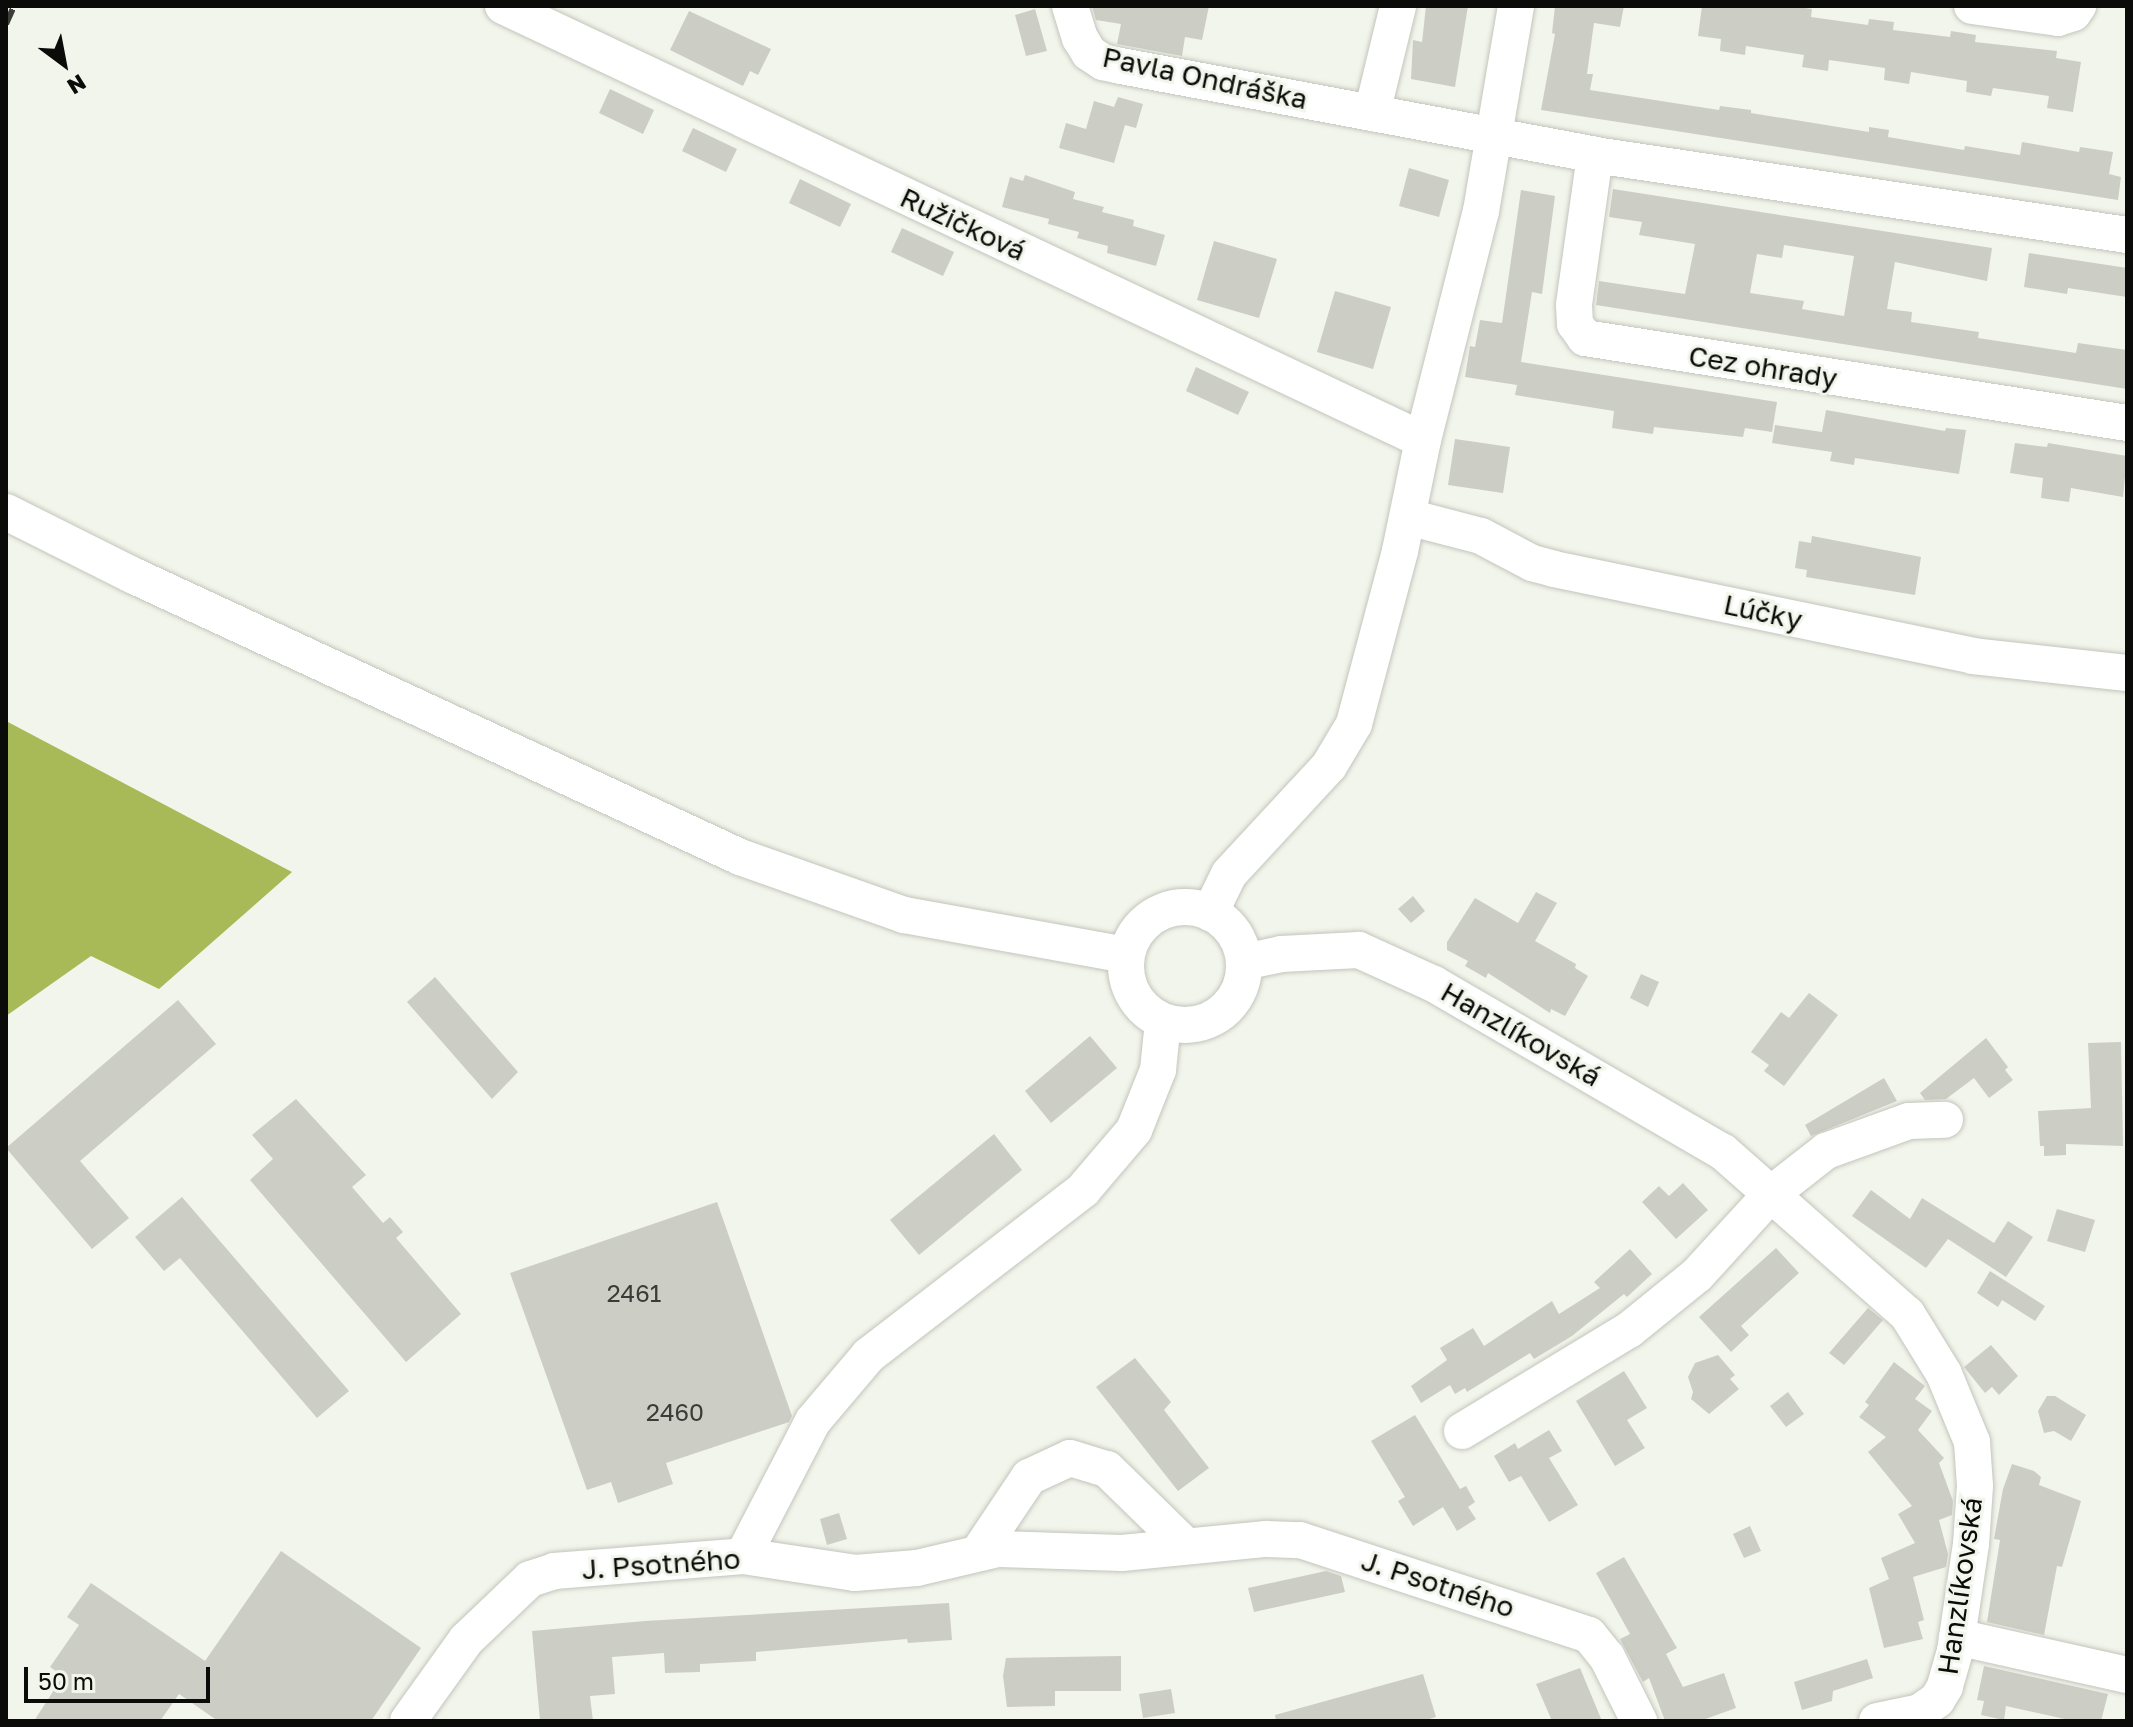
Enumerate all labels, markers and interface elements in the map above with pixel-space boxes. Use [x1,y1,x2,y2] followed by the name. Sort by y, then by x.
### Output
[24,24,104,104] north arrow
[1099,40,1311,116] street label: Pavla Ondráška
[63,69,91,101] text: N
[895,180,1031,268] street label: Ružičková
[1686,339,1840,395] street label: Cez ohrady
[1721,587,1805,637] street label: Lúčky
[1435,975,1607,1093] street label: Hanzlíkovská
[607,1279,661,1307] house number: 2461
[646,1398,704,1426] house number: 2460
[1931,1495,1989,1677] street label: Hanzlíkovská
[581,1542,741,1586] street label: J. Psotného
[1357,1543,1519,1625] street label: J. Psotného
[28,1651,214,1701] scale bar
[38,1666,94,1695] text: 50 m

